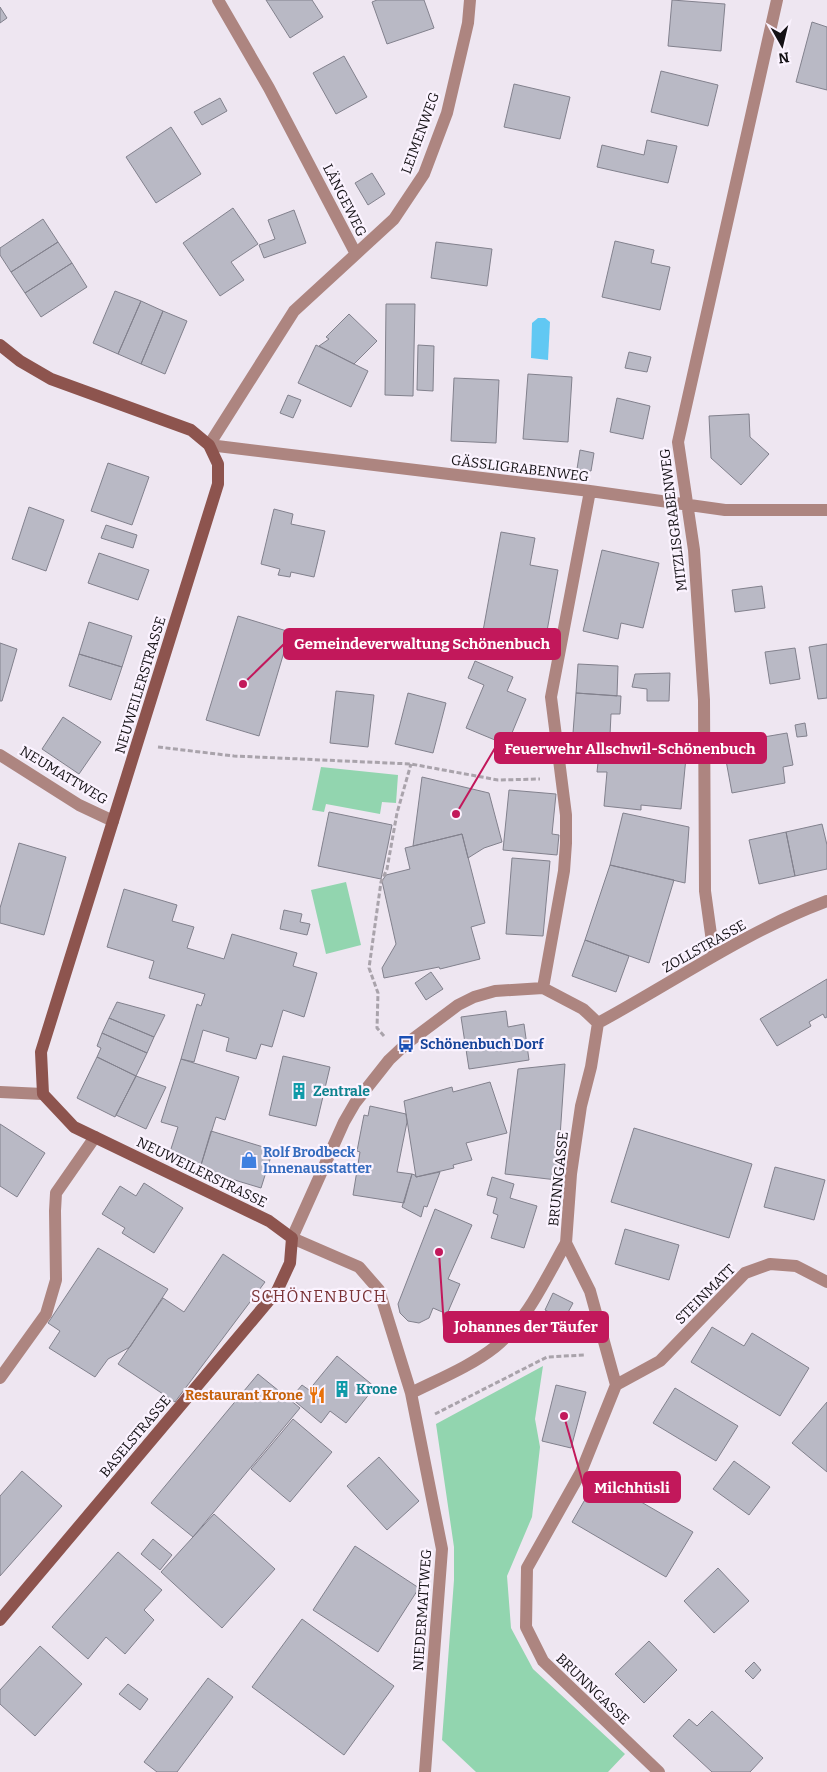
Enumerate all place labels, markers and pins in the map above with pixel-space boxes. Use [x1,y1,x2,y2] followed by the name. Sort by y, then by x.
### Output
[284,629,560,659] callout: Gemeindeverwaltung Schönenbuch
[495,733,766,763] callout: Feuerwehr Allschwil-Schönenbuch
[396,1034,416,1054] bus stop icon: Schönenbuch Dorf
[420,1036,544,1053] place label: Schönenbuch Dorf
[289,1081,309,1101] building icon: Zentrale
[313,1083,370,1100] place label: Zentrale
[263,1144,372,1177] place label: Rolf Brodbeck Innenausstatter
[239,1150,259,1170] shop icon: Rolf Brodbeck Innenausstatter
[444,1312,608,1342] callout: Johannes der Täufer
[332,1379,352,1399] building icon: Krone
[356,1381,397,1398] place label: Krone
[307,1385,327,1405] restaurant icon: Restaurant Krone
[185,1387,303,1404] place label: Restaurant Krone
[584,1472,680,1502] callout: Milchhüsli

